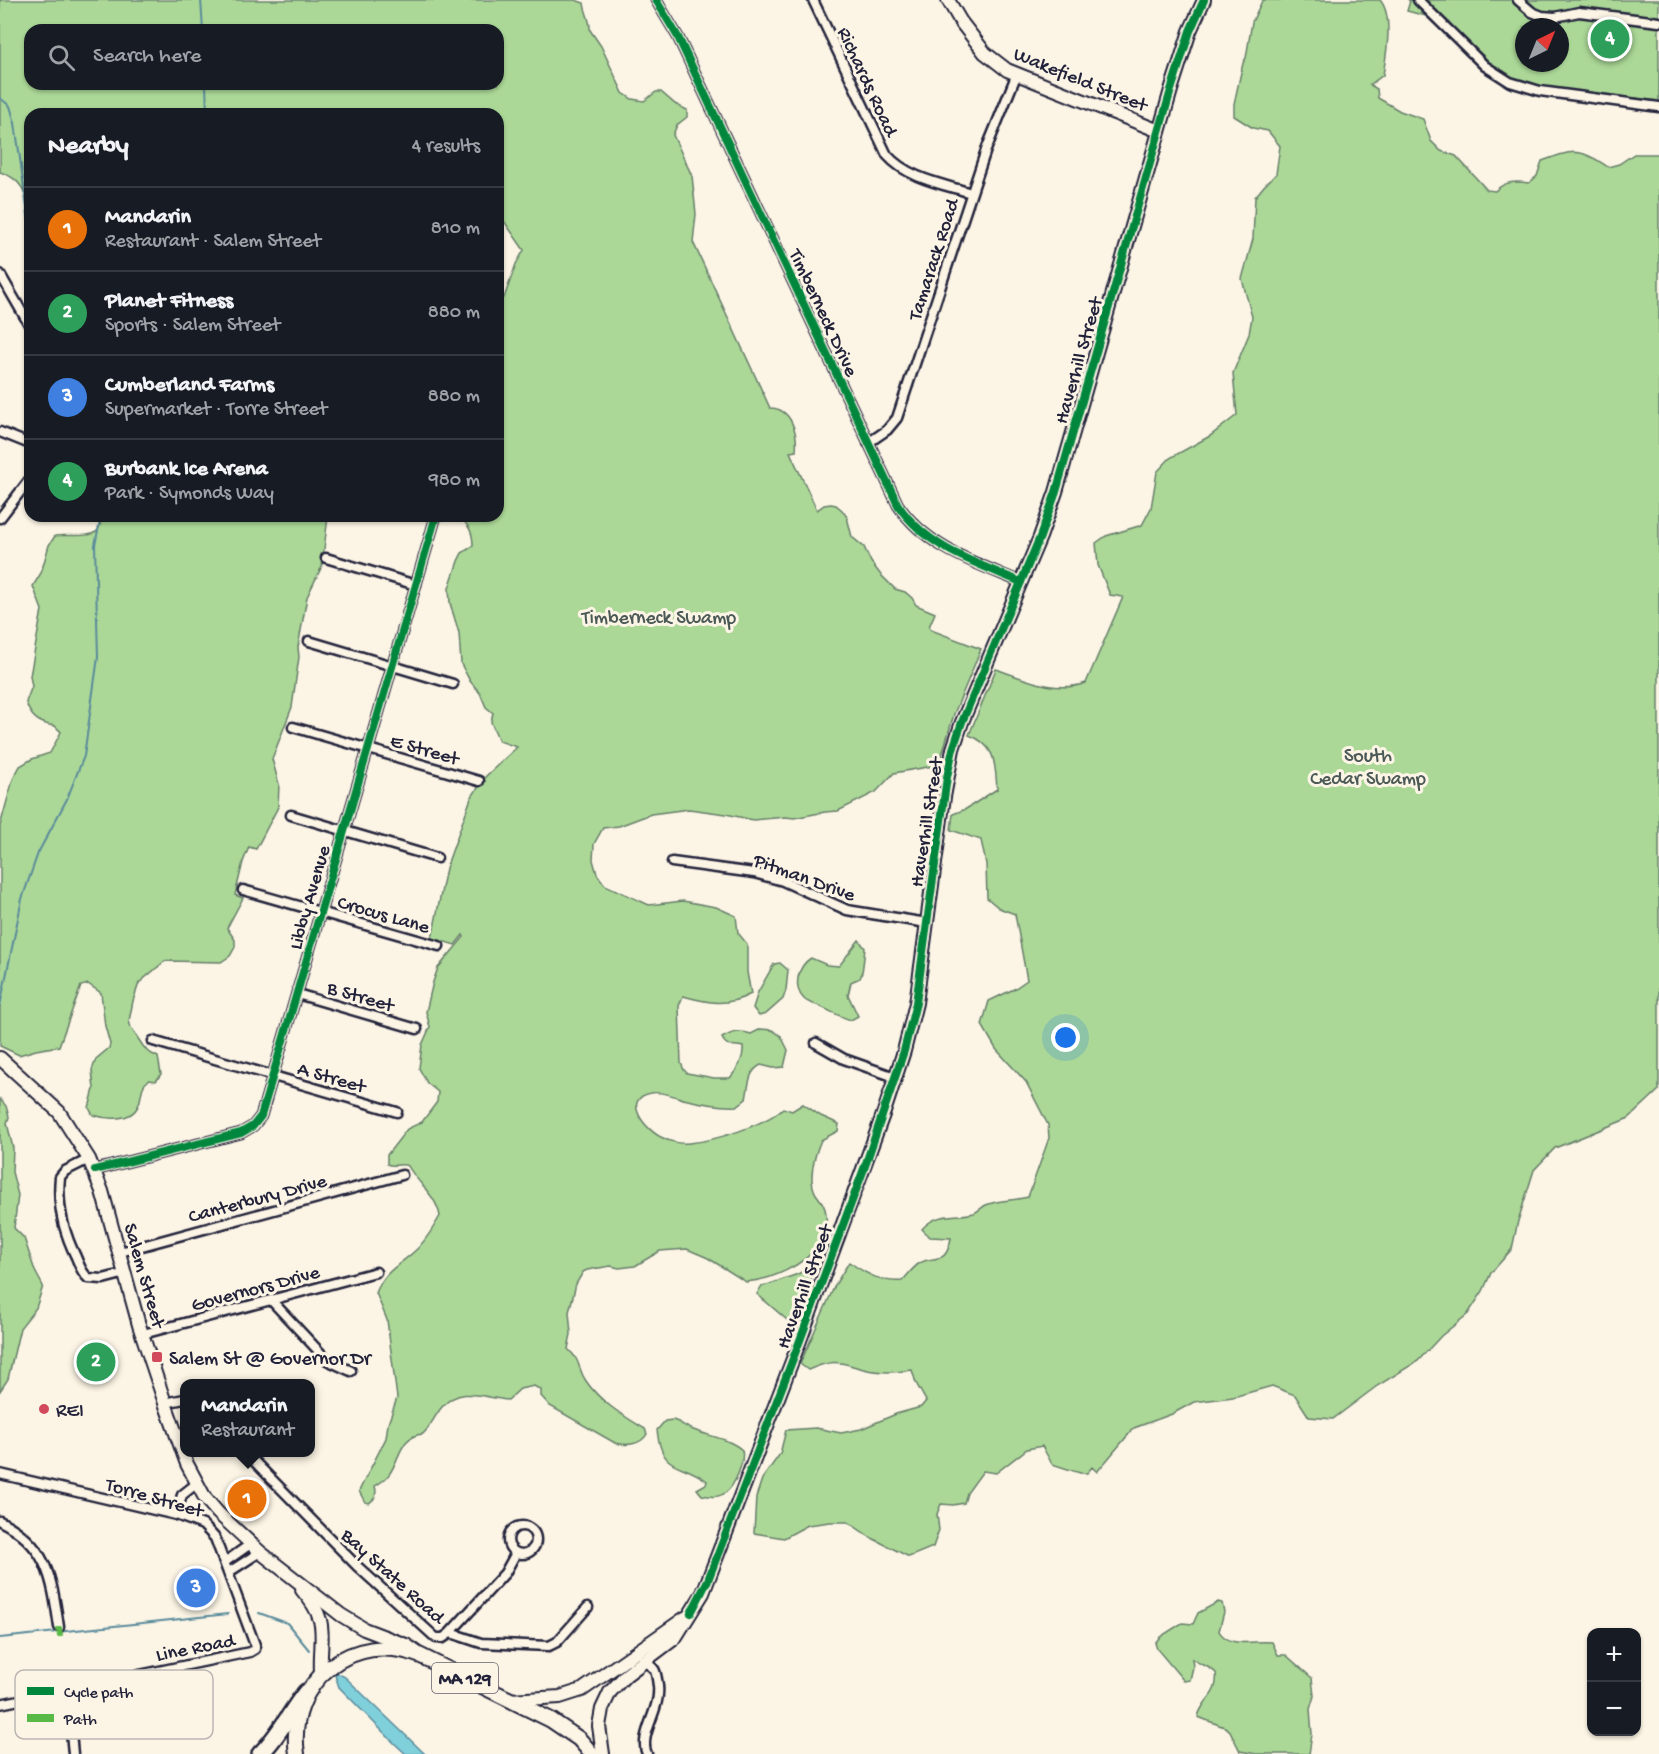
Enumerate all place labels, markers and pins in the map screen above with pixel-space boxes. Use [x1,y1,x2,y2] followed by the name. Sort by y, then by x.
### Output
[1590,16,1630,62] pin: 4
[76,1340,116,1384] pin: 2
[169,1349,373,1372] place label: Salem St @ Governor Dr
[150,1350,164,1364] marker: Salem St @ Governor Dr
[56,1401,84,1424] place label: REI
[37,1402,51,1416] marker: REI
[228,1476,266,1522] pin: 1
[176,1566,216,1610] pin: 3

